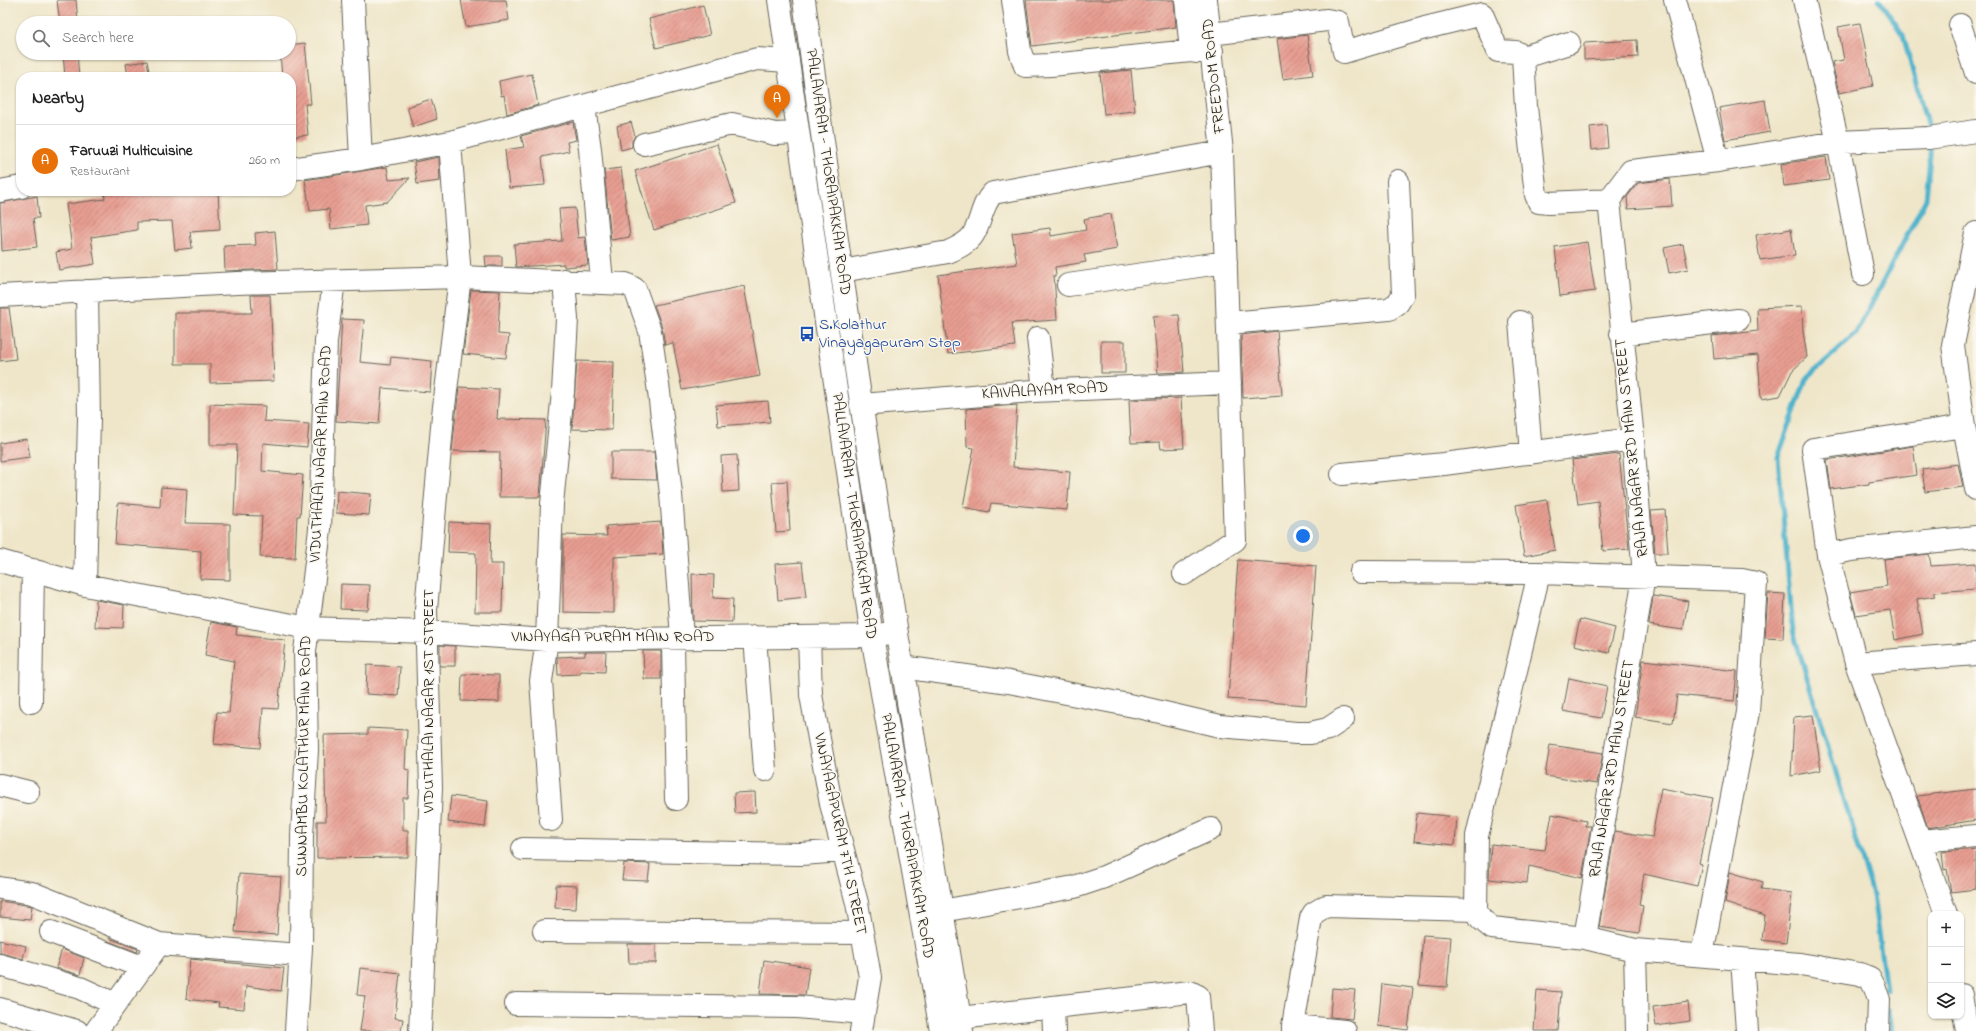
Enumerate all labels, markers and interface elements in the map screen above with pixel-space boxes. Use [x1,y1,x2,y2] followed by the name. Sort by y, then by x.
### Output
[16,16,296,60] search box
[1196,17,1232,136] street label: FREEDOM ROAD
[30,27,52,49] icon: search
[62,27,134,49] text: Search here
[799,47,857,297] street label: PALLAVARAM - THORAIPAKKAM ROAD
[764,85,790,118] pin: A
[32,86,84,111] text: Nearby
[70,140,193,162] text: Faruuzi Multicuisine
[41,151,49,170] text: A
[249,151,280,170] text: 260 m
[70,162,130,181] text: Restaurant
[818,313,961,355] place label: S.Kolathur Vinayagapuram Stop
[798,325,816,343] bus stop icon: S.Kolathur Vinayagapuram Stop
[1609,337,1655,559] street label: RAJA NAGAR 3RD MAIN STREET
[303,345,339,564] street label: VIDUTHALAI NAGAR MAIN ROAD
[981,376,1109,406] street label: KAIVALAYAM ROAD
[825,391,883,641] street label: PALLAVARAM - THORAIPAKKAM ROAD
[1293,526,1313,546] your location
[417,589,441,814] street label: VIDUTHALAI NAGAR 1ST STREET
[510,625,715,649] street label: VINAYAGA PURAM MAIN ROAD
[290,635,318,877] street label: SUNNAMBU KOLATHUR MAIN ROAD
[1583,659,1641,879] street label: RAJA NAGAR 3RD MAIN STREET
[874,712,940,960] street label: PALLAVARAM - THORAIPAKKAM ROAD
[807,730,873,937] street label: VINAYAGAPURAM 7TH STREET
[1928,911,1964,1019] map controls
[1928,911,1964,947] button: +
[1928,947,1964,983] button: −
[1928,983,1964,1019] button: layers

